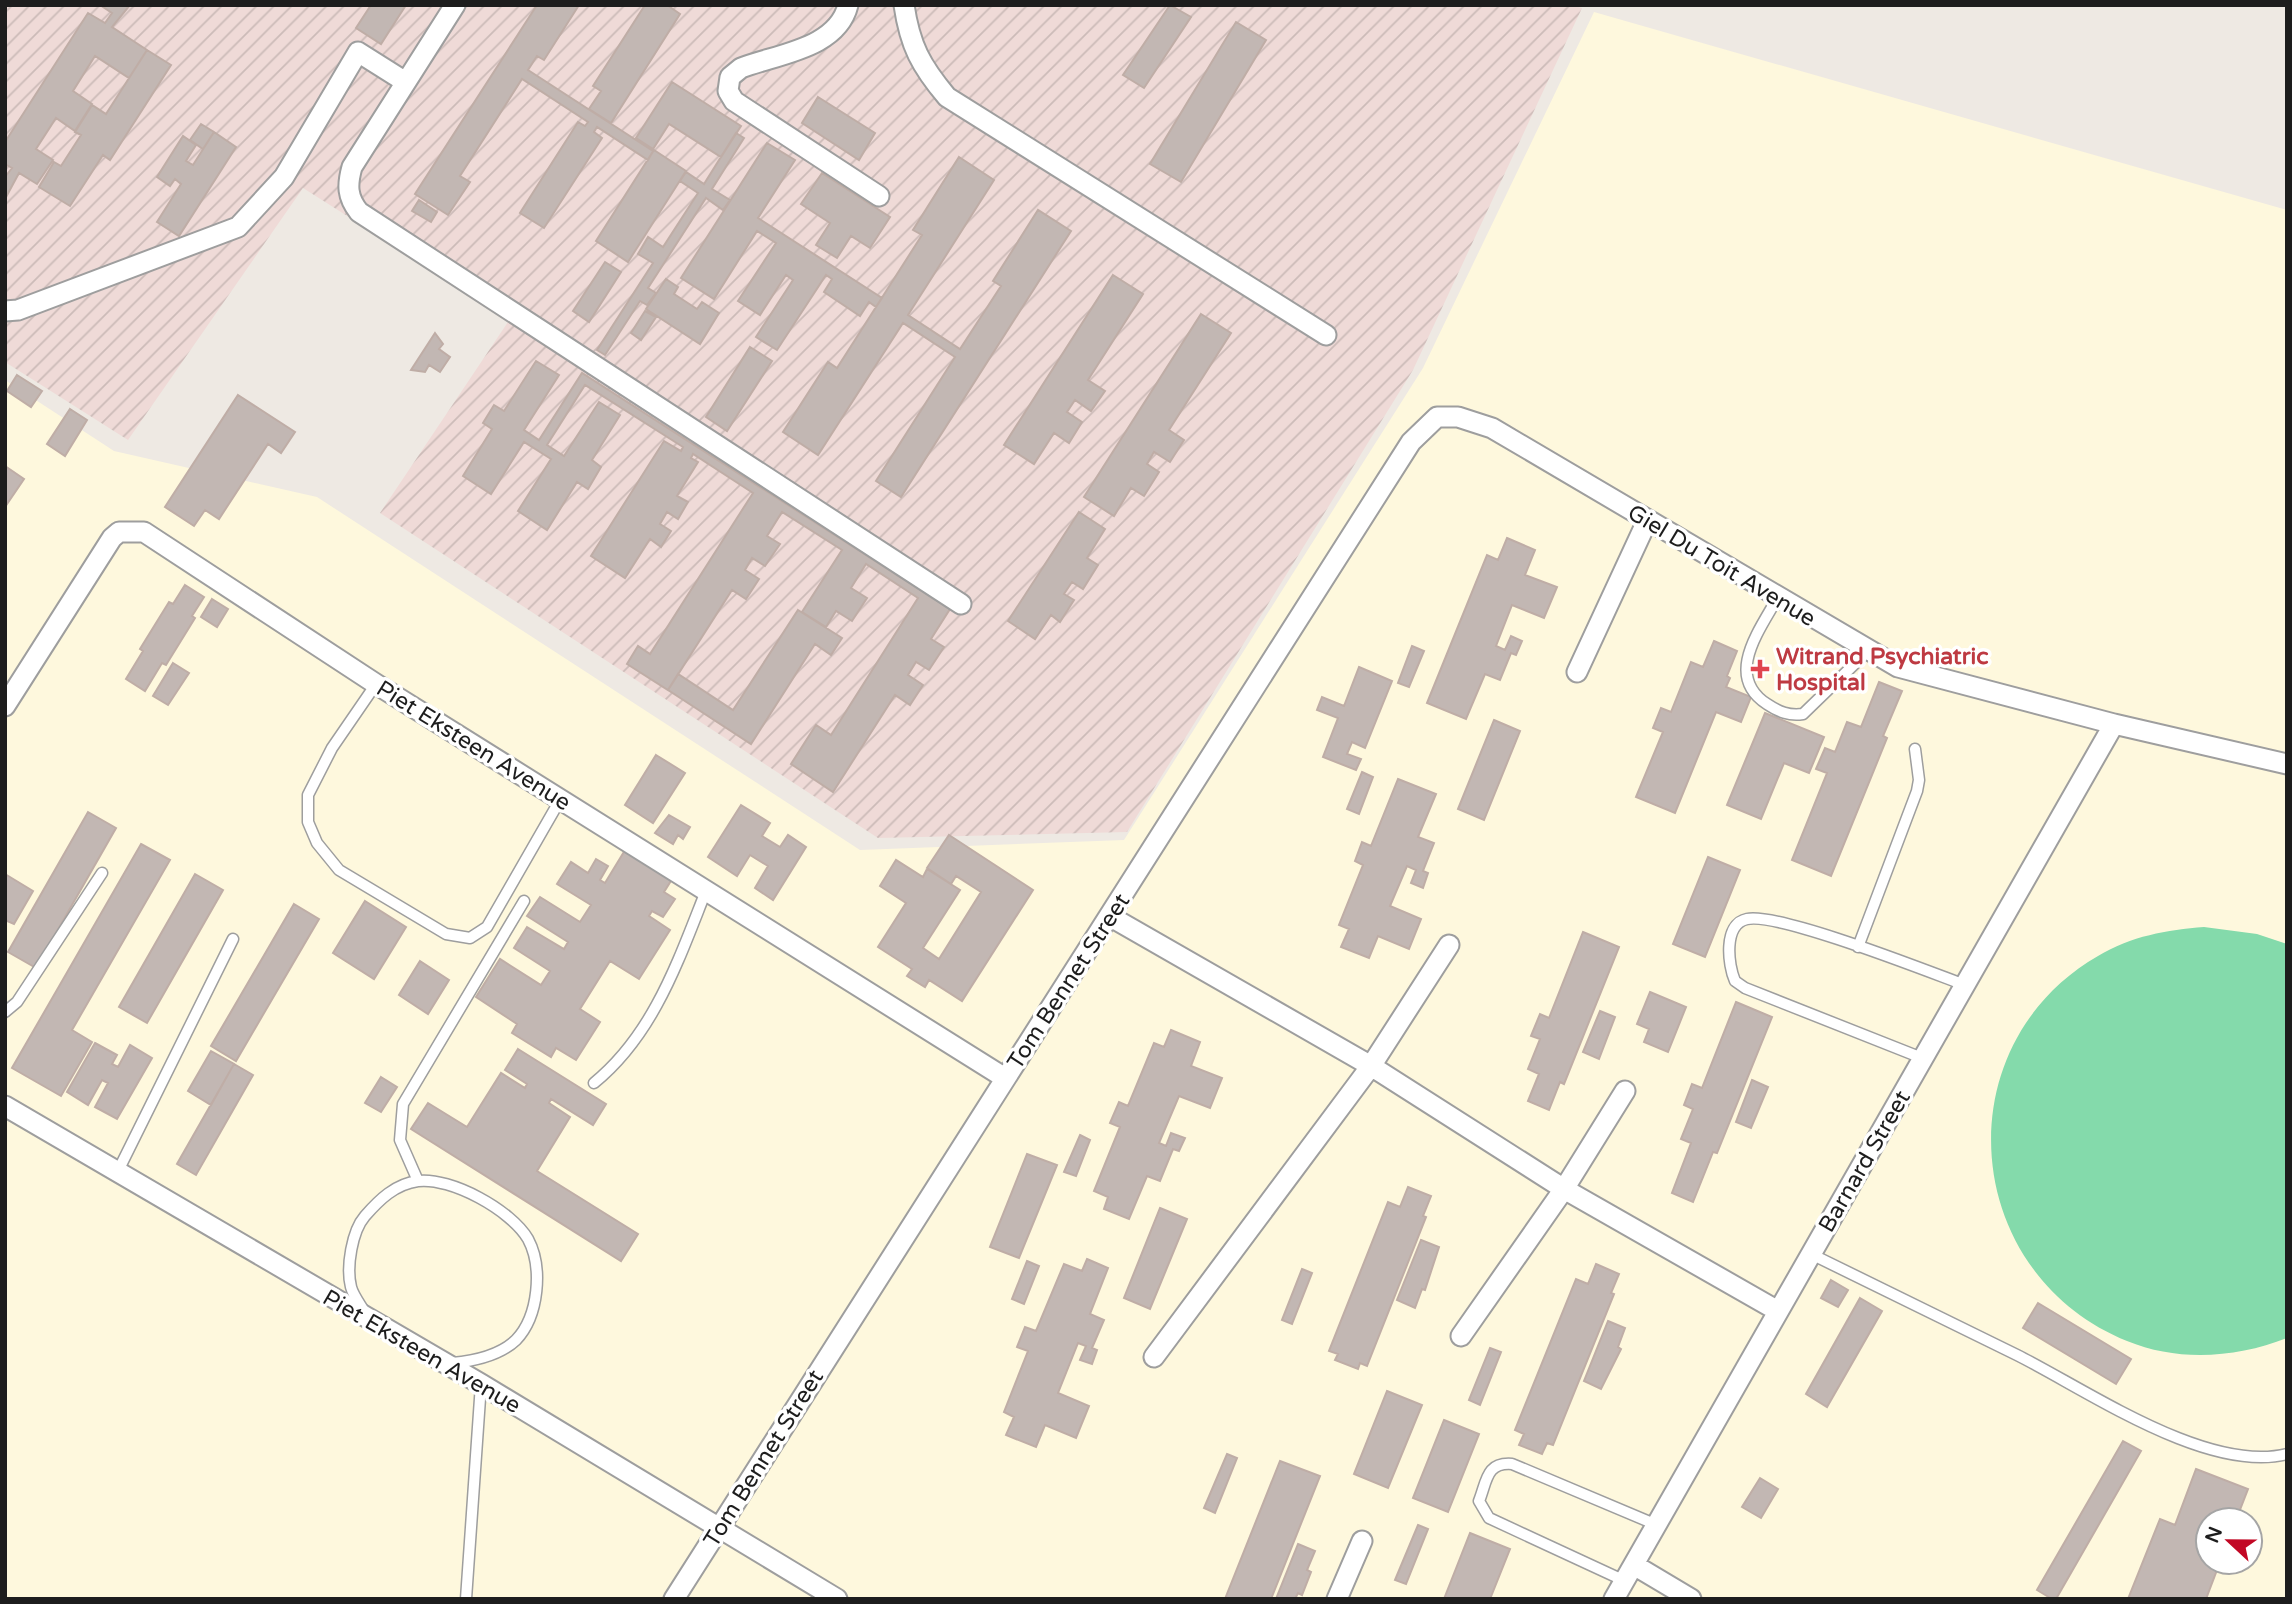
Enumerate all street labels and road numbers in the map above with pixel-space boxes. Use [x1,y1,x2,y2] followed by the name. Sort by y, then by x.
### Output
[1622,499,1821,633] street label: Giel Du Toit Avenue
[371,675,576,817] street label: Piet Eksteen Avenue
[1002,888,1136,1075] street label: Tom Bennet Street
[1813,1085,1917,1237] street label: Barnard Street
[318,1284,525,1420] street label: Piet Eksteen Avenue
[698,1364,830,1552] street label: Tom Bennet Street

